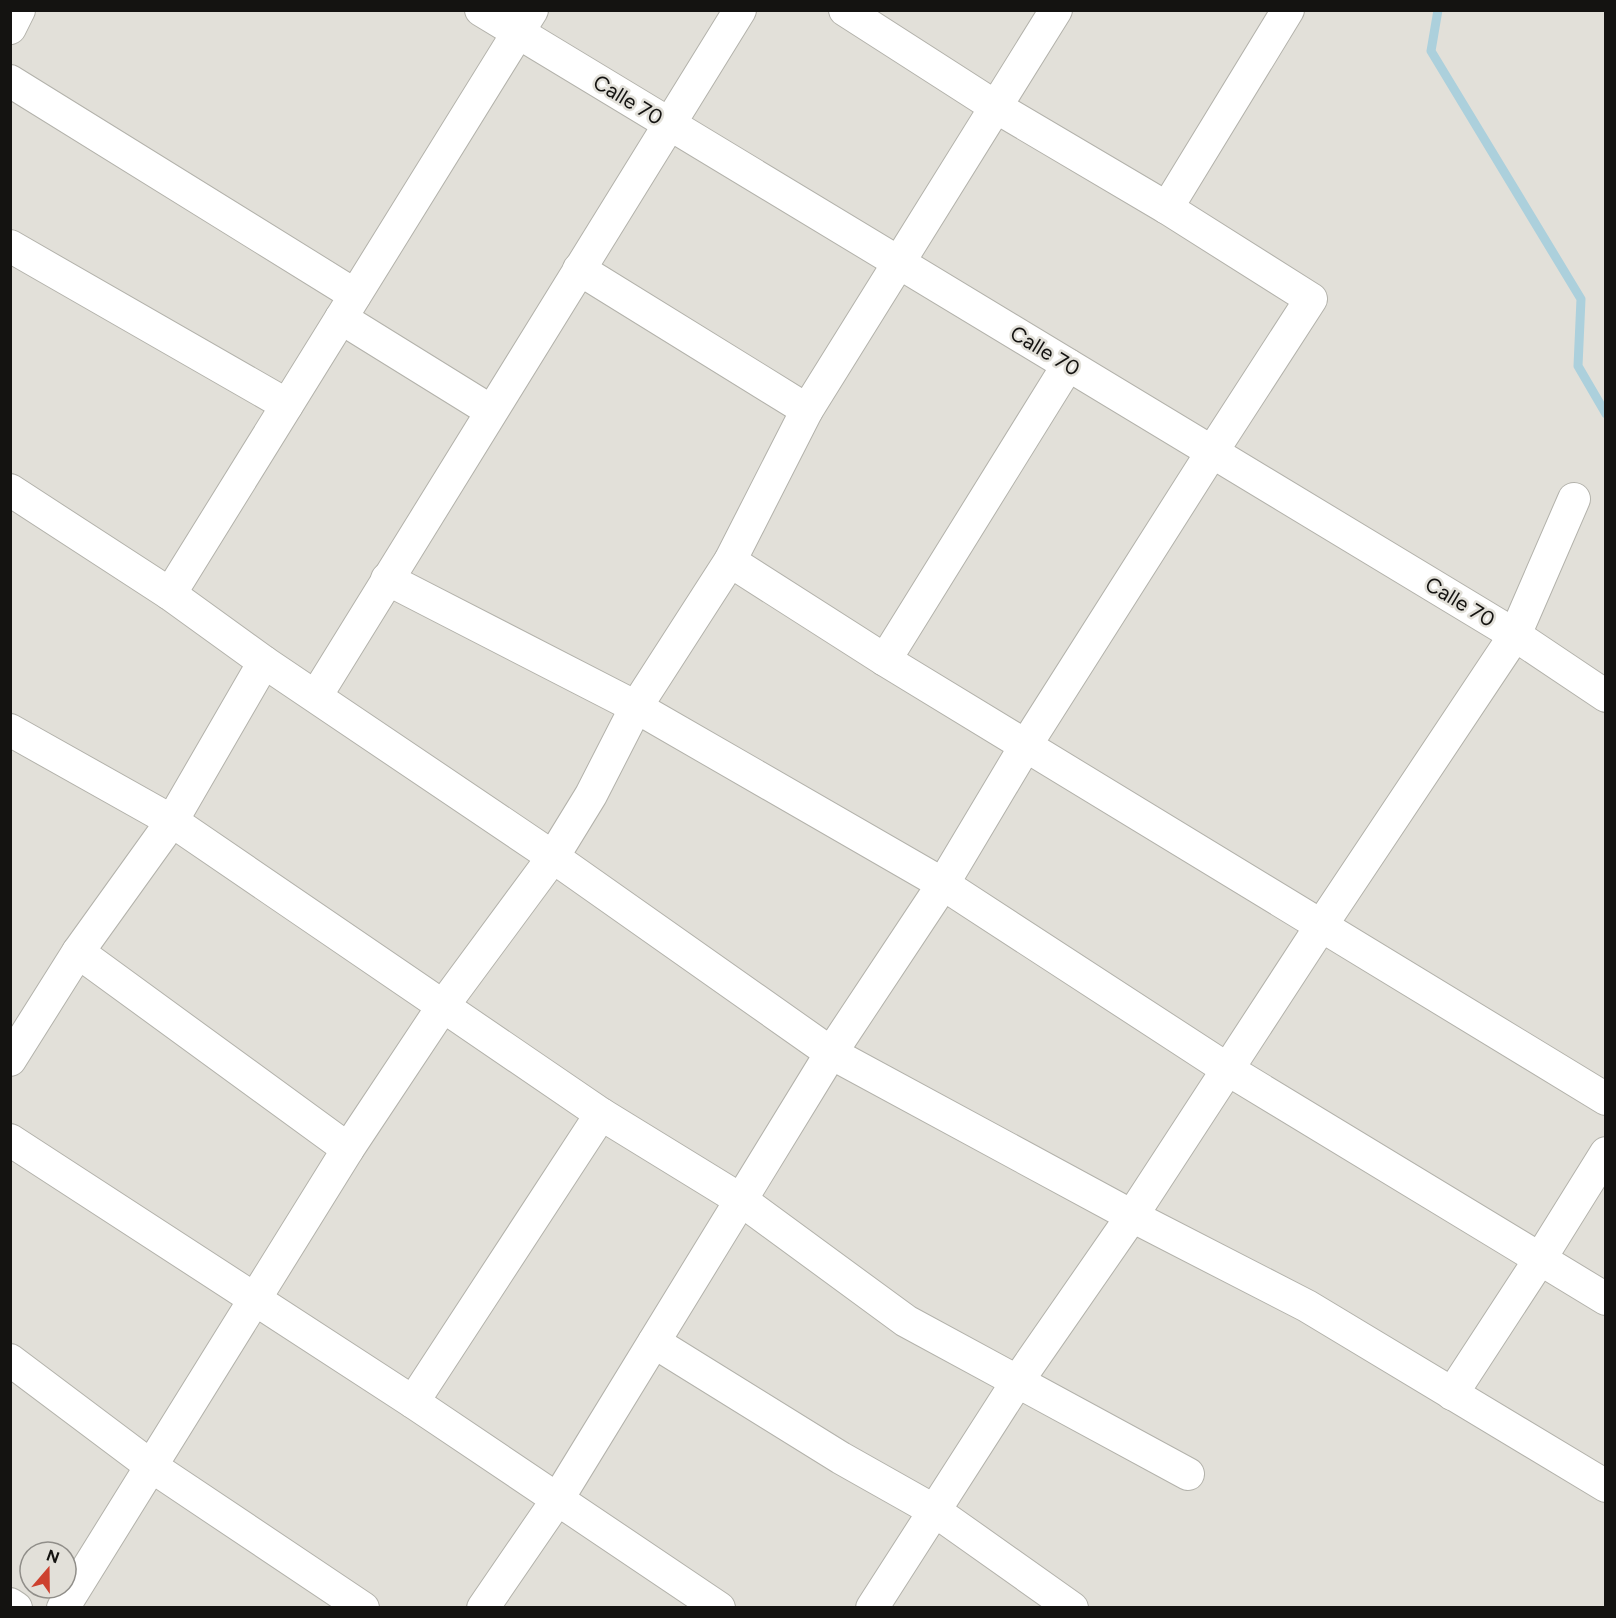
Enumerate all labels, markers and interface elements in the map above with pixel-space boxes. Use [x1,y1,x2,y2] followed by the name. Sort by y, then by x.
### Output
[589,69,667,130] street label: Calle 70
[1006,320,1084,381] street label: Calle 70
[1421,571,1499,632] street label: Calle 70
[18,1540,78,1600] north arrow
[44,1545,62,1567] text: N

